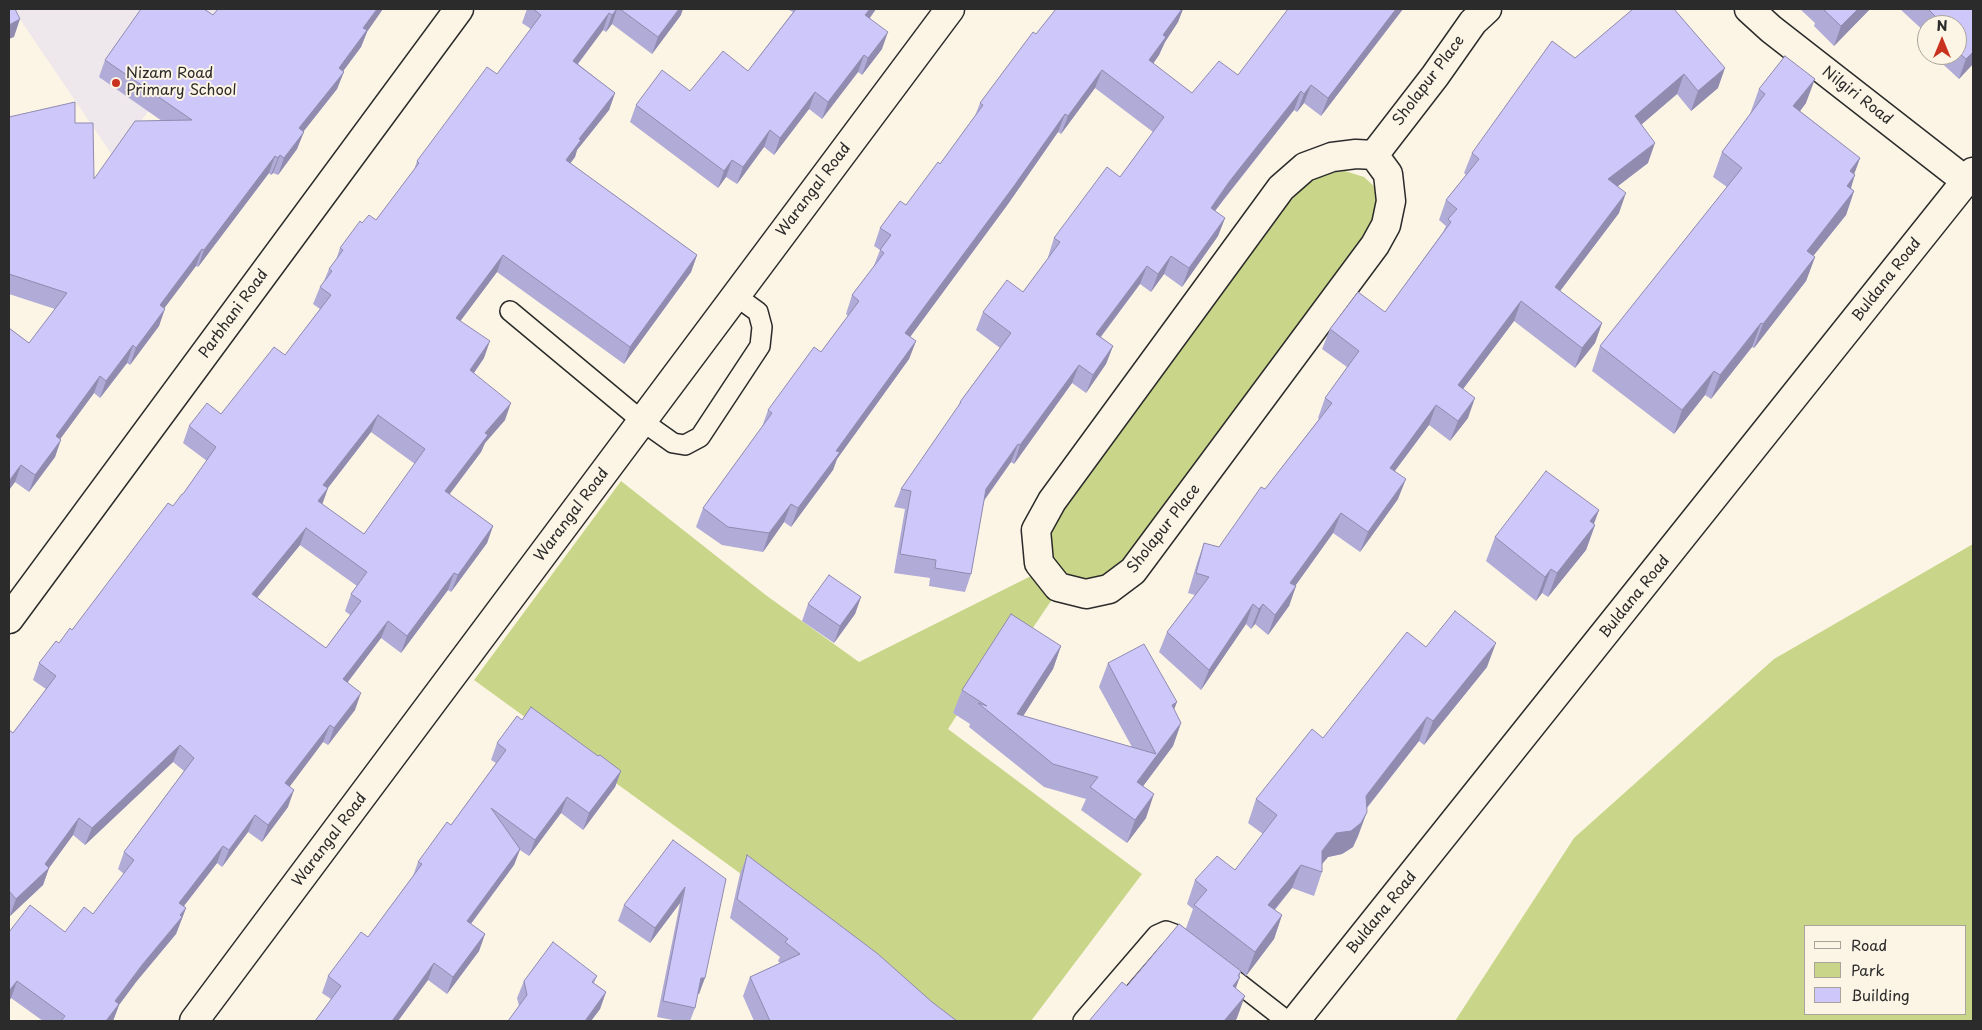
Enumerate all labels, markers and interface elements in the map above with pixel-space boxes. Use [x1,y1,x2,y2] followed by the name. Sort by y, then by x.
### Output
[1917,15,1967,65] north arrow
[1936,15,1948,36] text: N
[1389,32,1469,130] street label: Sholapur Place
[1818,63,1896,129] street label: Nilgiri Road
[126,65,237,100] place label: Nizam Road Primary School
[110,77,122,89] marker: Nizam Road Primary School
[773,140,855,240] street label: Warangal Road
[1849,235,1925,325] street label: Buldana Road
[196,266,272,362] street label: Parbhani Road
[531,465,613,565] street label: Warangal Road
[1124,481,1204,577] street label: Sholapur Place
[1596,552,1674,642] street label: Buldana Road
[289,790,371,890] street label: Warangal Road
[1343,868,1421,958] street label: Buldana Road
[1804,925,1967,1015] legend
[1851,933,1887,956] text: Road
[1851,958,1885,981] text: Park
[1851,983,1910,1006] text: Building

